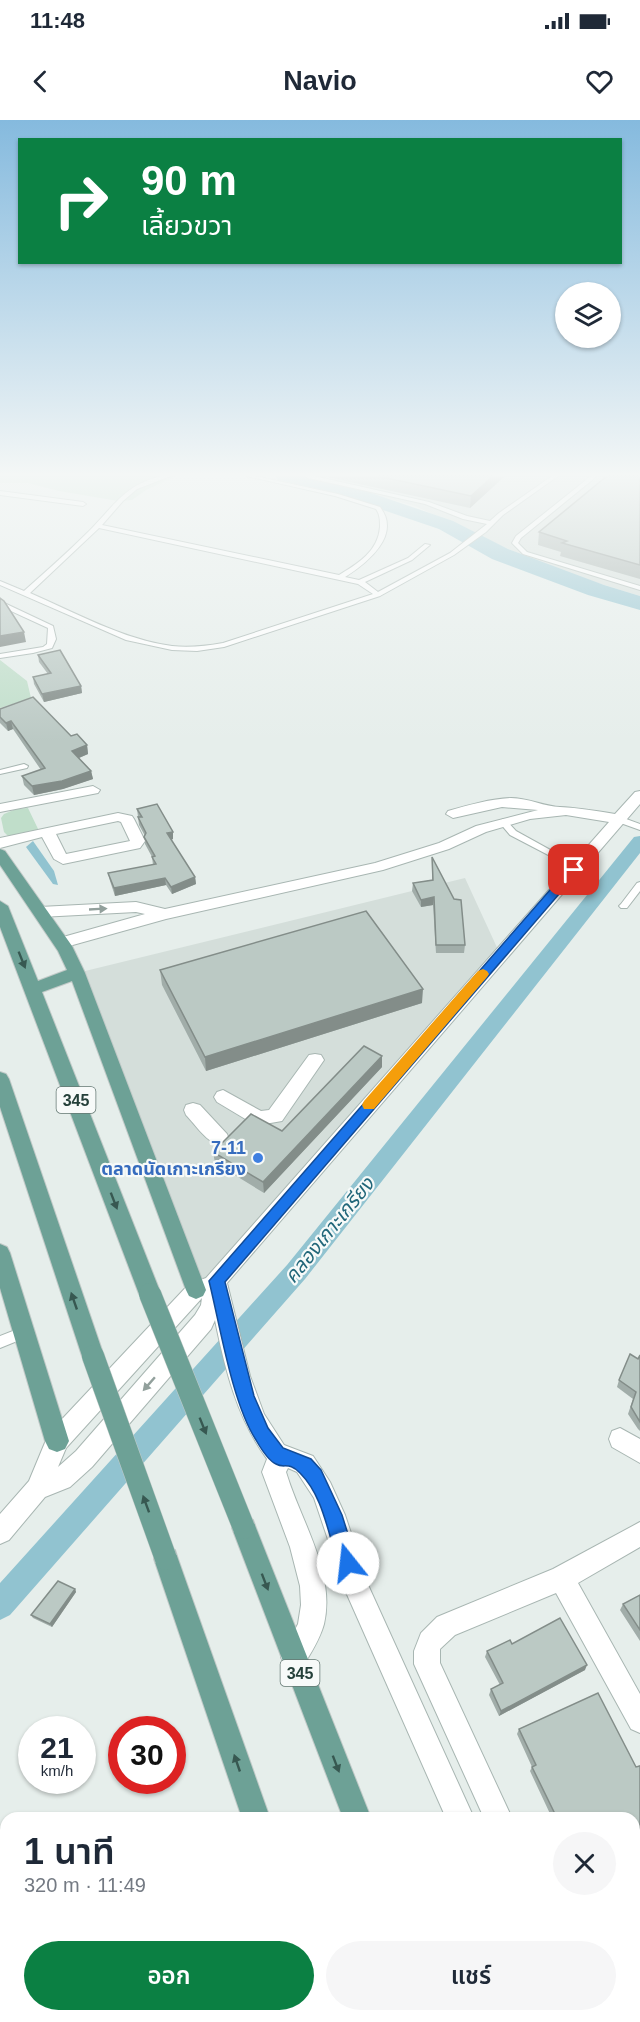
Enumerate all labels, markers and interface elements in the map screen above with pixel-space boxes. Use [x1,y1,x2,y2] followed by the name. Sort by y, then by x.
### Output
[30,8,85,33] text: 11:48
[24,65,57,98] icon: back
[583,65,616,98] icon: heart
[283,66,357,96] text: Navio
[141,157,237,204] text: 90 m
[42,162,120,240] icon: right
[141,211,232,241] text: เลี้ยวขวา
[555,282,621,348] map controls
[555,282,621,348] button: layers
[548,844,599,895] pin
[557,853,590,886] icon: arrive
[89,904,108,913] one-way arrow
[17,952,27,970] one-way arrow
[56,1087,96,1113] road number: 345
[101,1138,246,1179] place label: 7-11 ตลาดนัดเกาะเกรียง
[251,1151,265,1165] marker: 7-11 ตลาดนัดเกาะเกรียง
[280,1172,379,1287] water label: คลองเกาะเกรียง
[110,1192,120,1210] one-way arrow
[69,1292,79,1310] one-way arrow
[143,1376,156,1391] one-way arrow
[199,1417,208,1435] one-way arrow
[141,1495,151,1513] one-way arrow
[316,1531,380,1595] position arrow
[261,1573,270,1591] one-way arrow
[280,1660,320,1686] road number: 345
[108,1716,186,1794] speed limit sign: 30
[40,1731,74,1764] text: 21
[231,1754,241,1772] one-way arrow
[332,1755,341,1773] one-way arrow
[41,1762,73,1779] text: km/h
[24,1831,115,1872] text: 1 นาที
[553,1832,616,1895] button: close
[24,1874,146,1896] text: 320 m · 11:49
[24,1941,314,2010] button: ออก
[326,1941,616,2010] button: แชร์

